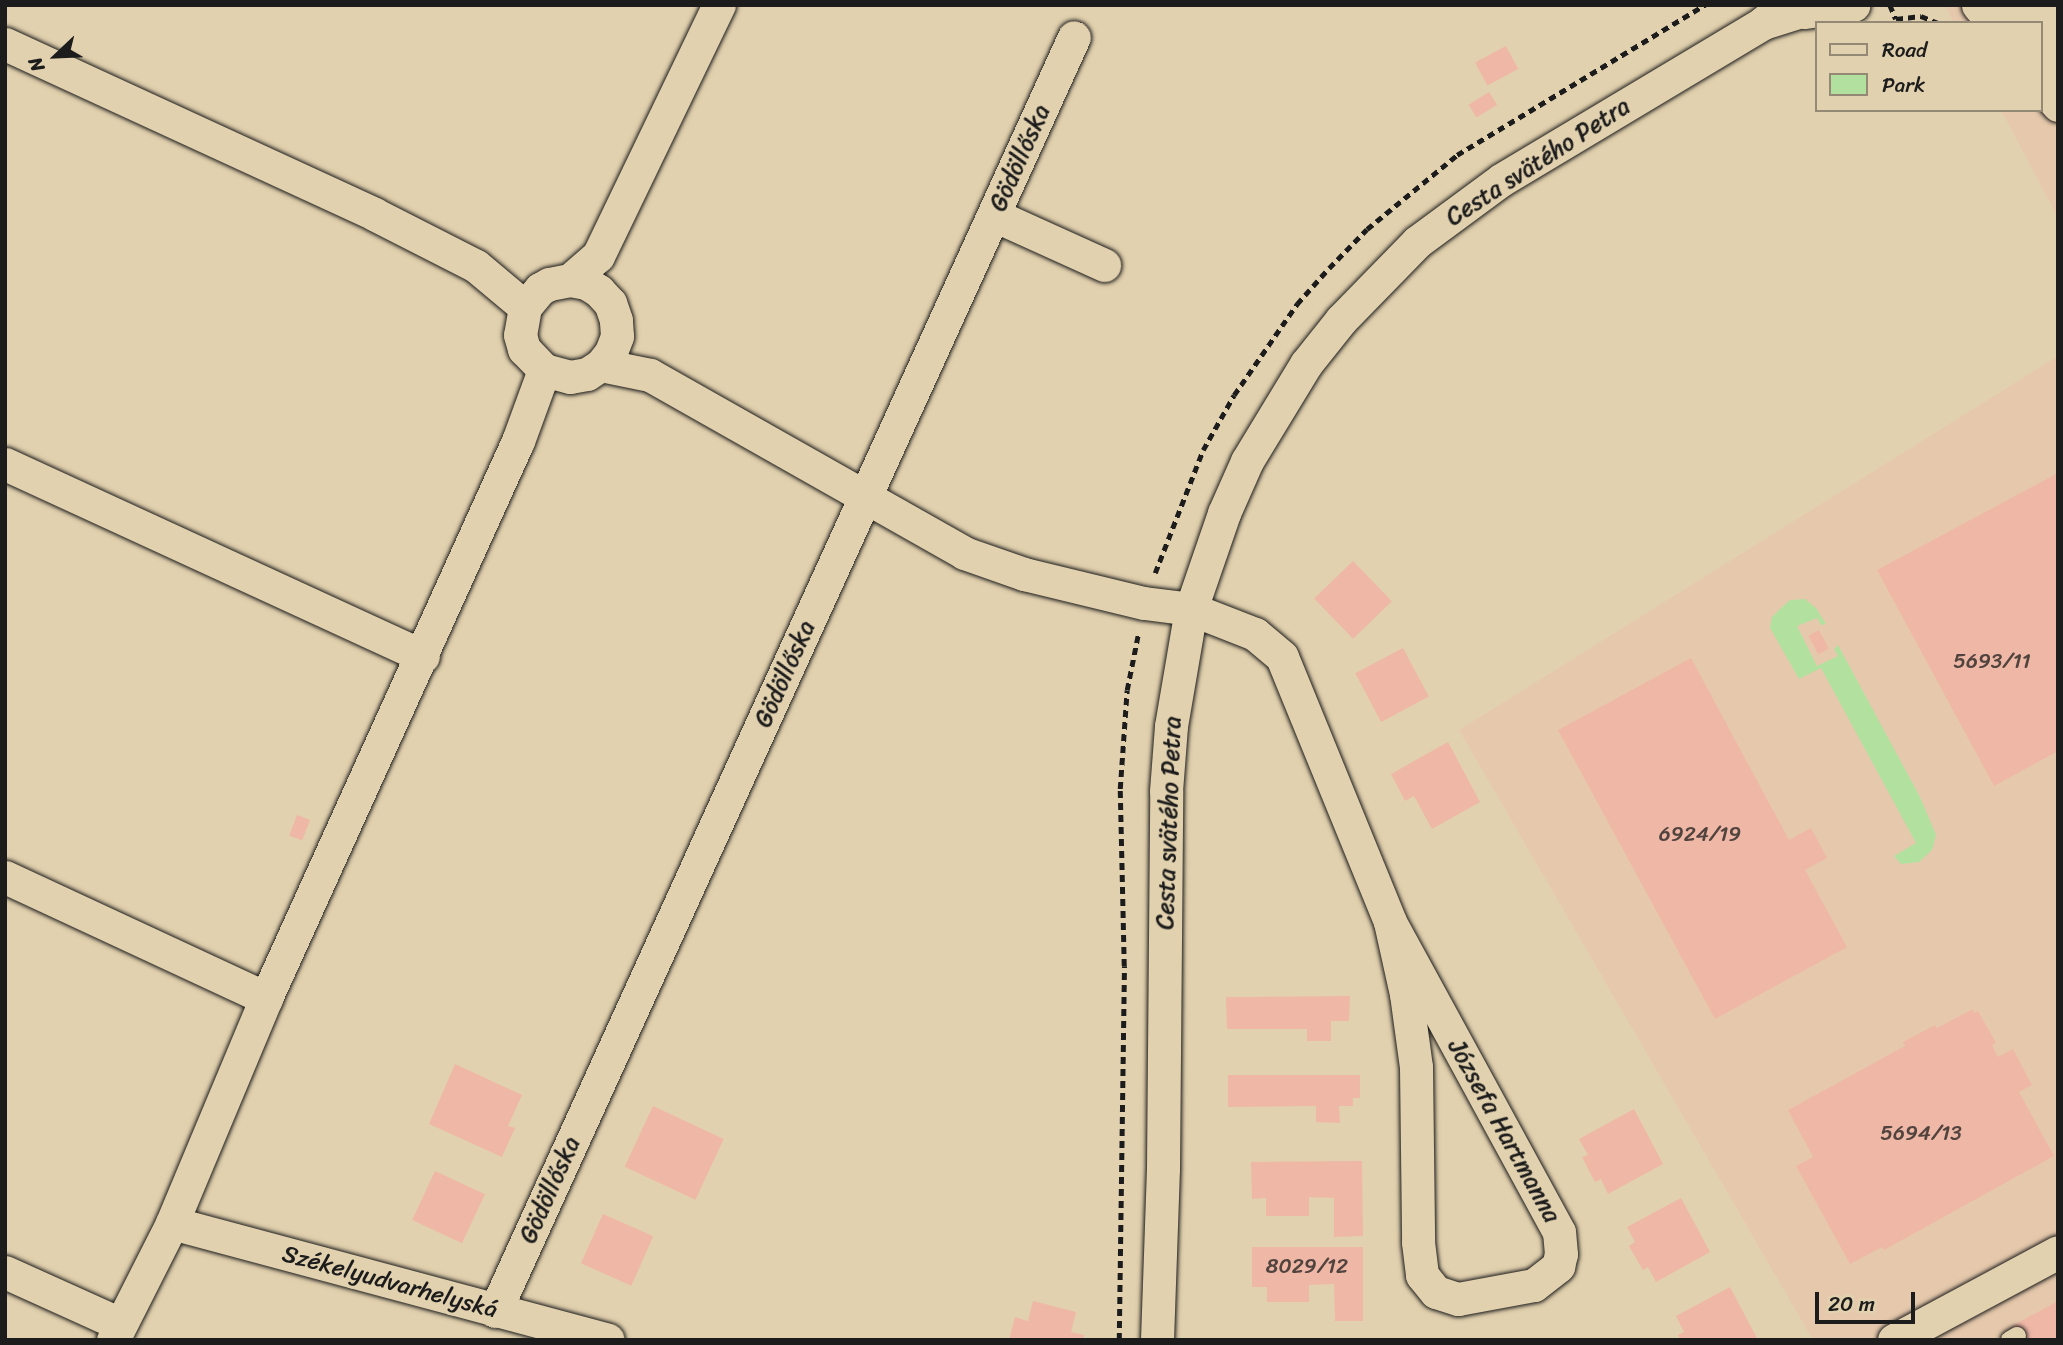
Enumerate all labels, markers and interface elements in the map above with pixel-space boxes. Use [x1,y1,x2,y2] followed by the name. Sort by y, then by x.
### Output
[21,21,91,91] north arrow
[1814,21,2042,112] legend
[1882,31,1927,69] text: Road
[18,52,54,77] text: N
[1882,66,1925,104] text: Park
[1441,92,1635,232] street label: Cesta svätého Petra
[984,100,1056,216] street label: Gödöllőska
[749,616,821,732] street label: Gödöllőska
[1953,648,2031,674] house number: 5693/11
[1151,716,1187,930] street label: Cesta svätého Petra
[1659,821,1741,847] house number: 6924/19
[1442,1035,1566,1227] street label: Józsefa Hartmanna
[1880,1120,1962,1146] house number: 5694/13
[514,1132,586,1248] street label: Gödöllőska
[279,1239,501,1325] street label: Székelyudvarhelyská
[1266,1253,1348,1279] house number: 8029/12
[1818,1278,1918,1322] scale bar
[1828,1285,1875,1323] text: 20 m

